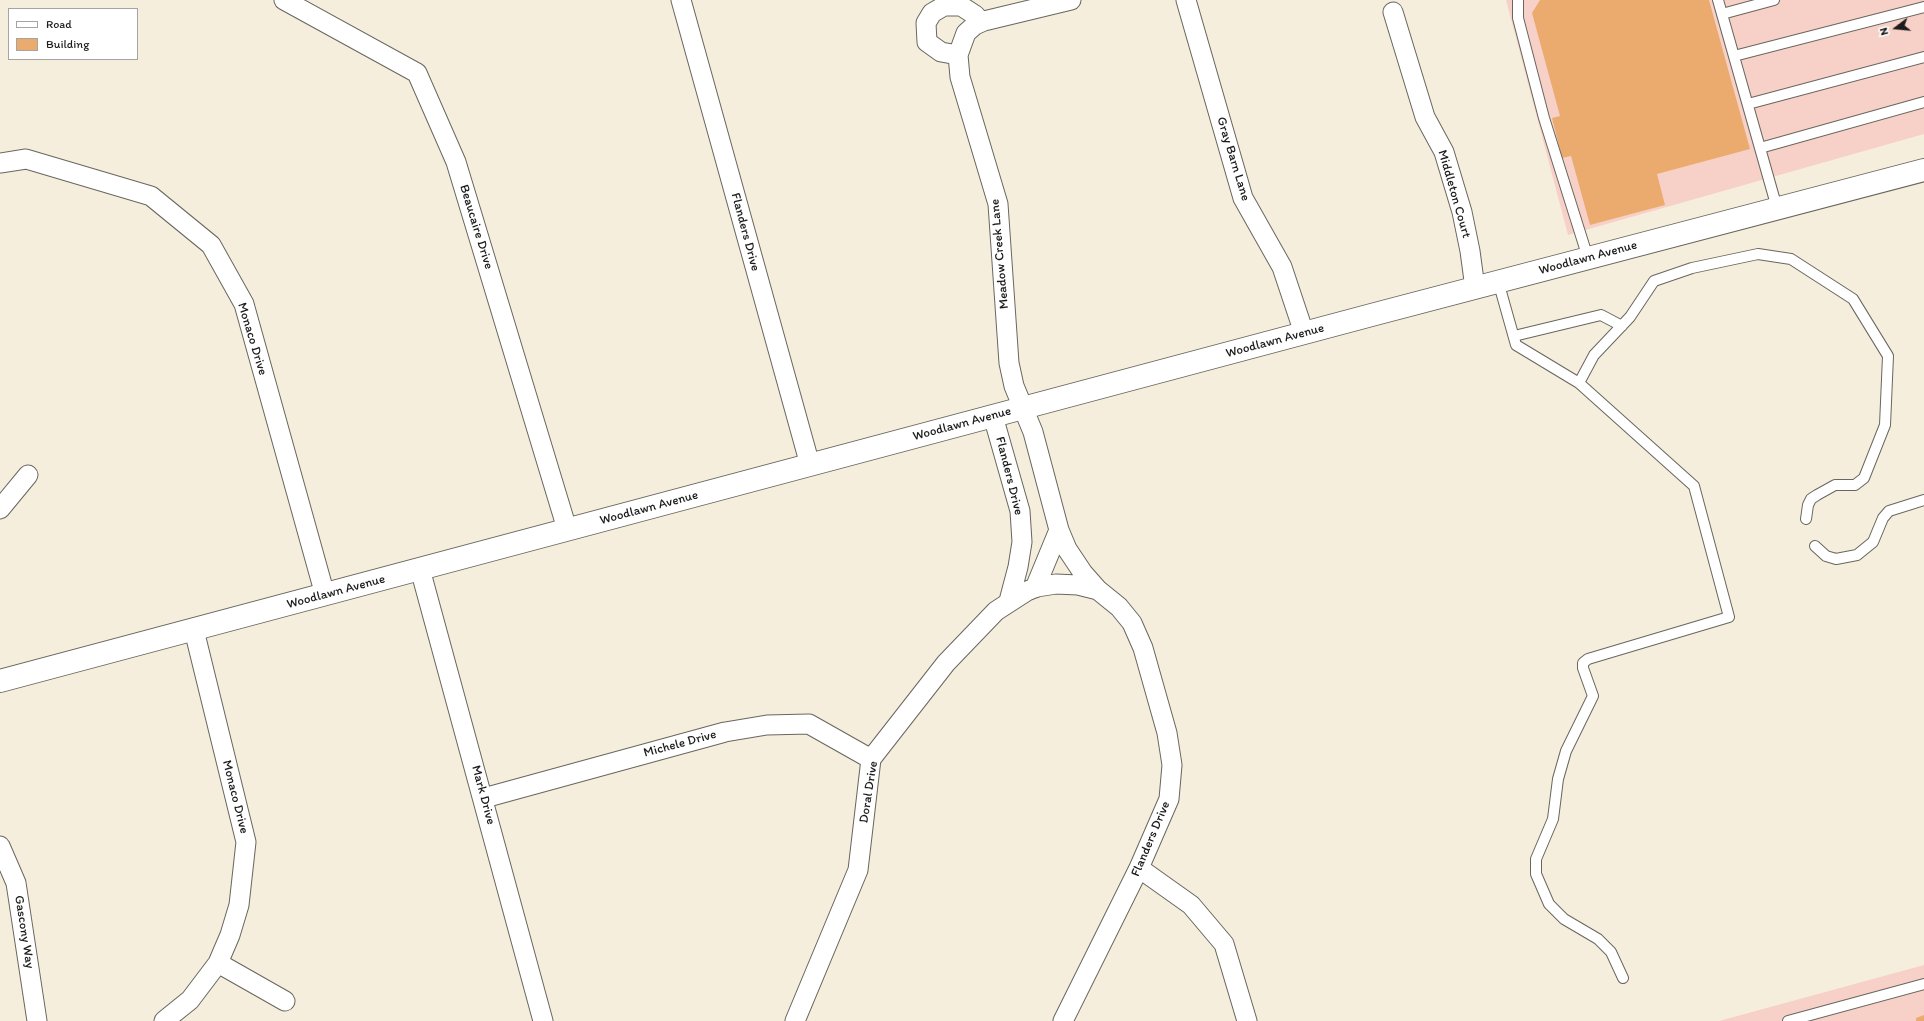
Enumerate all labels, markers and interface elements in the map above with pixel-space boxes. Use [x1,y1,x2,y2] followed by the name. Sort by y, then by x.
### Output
[8,8,138,60] legend
[1876,8,1916,48] north arrow
[46,17,72,31] text: Road
[1877,26,1891,37] text: N
[46,37,89,51] text: Building
[1213,115,1253,203] street label: Gray Barn Lane
[1434,148,1474,240] street label: Middleton Court
[456,183,496,271] street label: Beaucaire Drive
[727,191,763,273] street label: Flanders Drive
[987,198,1013,310] street label: Meadow Creek Lane
[1537,237,1639,279] street label: Woodlawn Avenue
[234,301,270,377] street label: Monaco Drive
[1224,320,1326,362] street label: Woodlawn Avenue
[911,403,1013,445] street label: Woodlawn Avenue
[992,435,1026,517] street label: Flanders Drive
[598,487,700,529] street label: Woodlawn Avenue
[285,571,387,613] street label: Woodlawn Avenue
[642,727,718,761] street label: Michele Drive
[218,759,252,835] street label: Monaco Drive
[856,760,882,824] street label: Doral Drive
[468,764,498,826] street label: Mark Drive
[1128,799,1174,879] street label: Flanders Drive
[11,894,37,970] street label: Gascony Way

